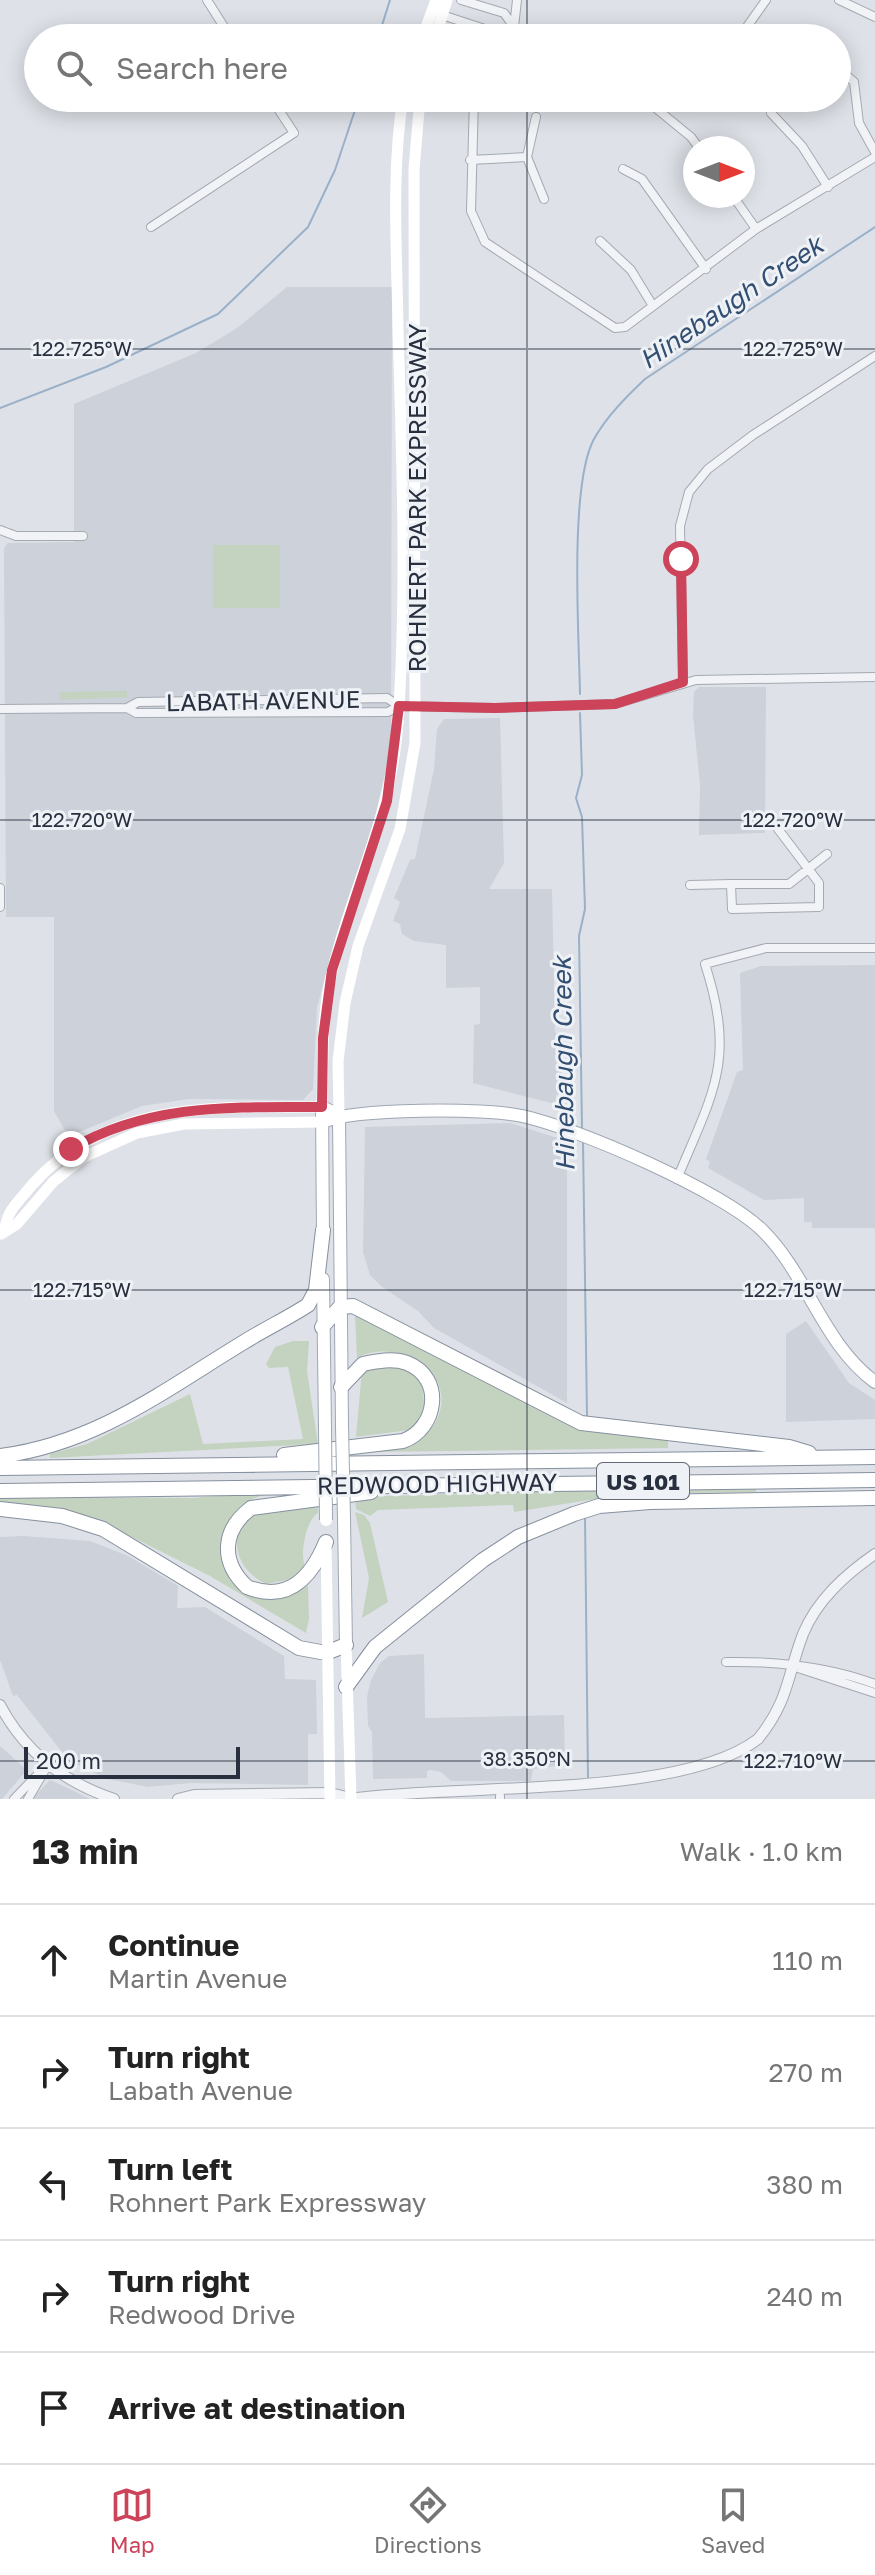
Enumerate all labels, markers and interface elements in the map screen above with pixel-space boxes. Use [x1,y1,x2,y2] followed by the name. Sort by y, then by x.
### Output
[24,24,851,112] search box
[52,46,96,90] icon: search
[116,50,288,86] text: Search here
[683,136,755,208] north arrow
[633,228,831,375] water label: Hinebaugh Creek
[402,323,431,673] street label: ROHNERT PARK EXPRESSWAY
[32,336,132,360] text: 122.725°W
[743,336,843,360] text: 122.725°W
[663,541,699,577] route start
[166,684,360,716] street label: LABATH AVENUE
[32,807,132,831] text: 122.720°W
[743,807,843,831] text: 122.720°W
[546,954,580,1172] water label: Hinebaugh Creek
[53,1131,89,1167] route end
[33,1277,131,1301] text: 122.715°W
[744,1277,842,1301] text: 122.715°W
[597,1463,689,1499] road number: US 101
[317,1466,558,1500] street label: REDWOOD HIGHWAY
[24,1743,240,1779] scale bar
[483,1746,571,1770] text: 38.350°N
[36,1747,101,1774] text: 200 m
[744,1748,842,1772] text: 122.710°W
[32,1831,138,1871] text: 13 min
[680,1836,843,1867] text: Walk · 1.0 km
[108,1927,239,1963] text: Continue
[32,1938,76,1982] icon: ahead
[772,1945,843,1976] text: 110 m
[108,1963,287,1994] text: Martin Avenue
[108,2039,250,2075] text: Turn right
[32,2050,76,2094] icon: right
[769,2057,843,2088] text: 270 m
[108,2075,293,2106] text: Labath Avenue
[108,2151,233,2187] text: Turn left
[32,2162,76,2206] icon: left
[766,2169,843,2200] text: 380 m
[108,2187,426,2218] text: Rohnert Park Expressway
[108,2263,250,2299] text: Turn right
[32,2274,76,2318] icon: right
[766,2281,843,2312] text: 240 m
[108,2299,295,2330] text: Redwood Drive
[32,2386,76,2430] icon: arrive
[108,2390,405,2426] text: Arrive at destination
[110,2483,155,2558] tab: Map
[374,2483,482,2558] tab: Directions
[701,2483,765,2558] tab: Saved

